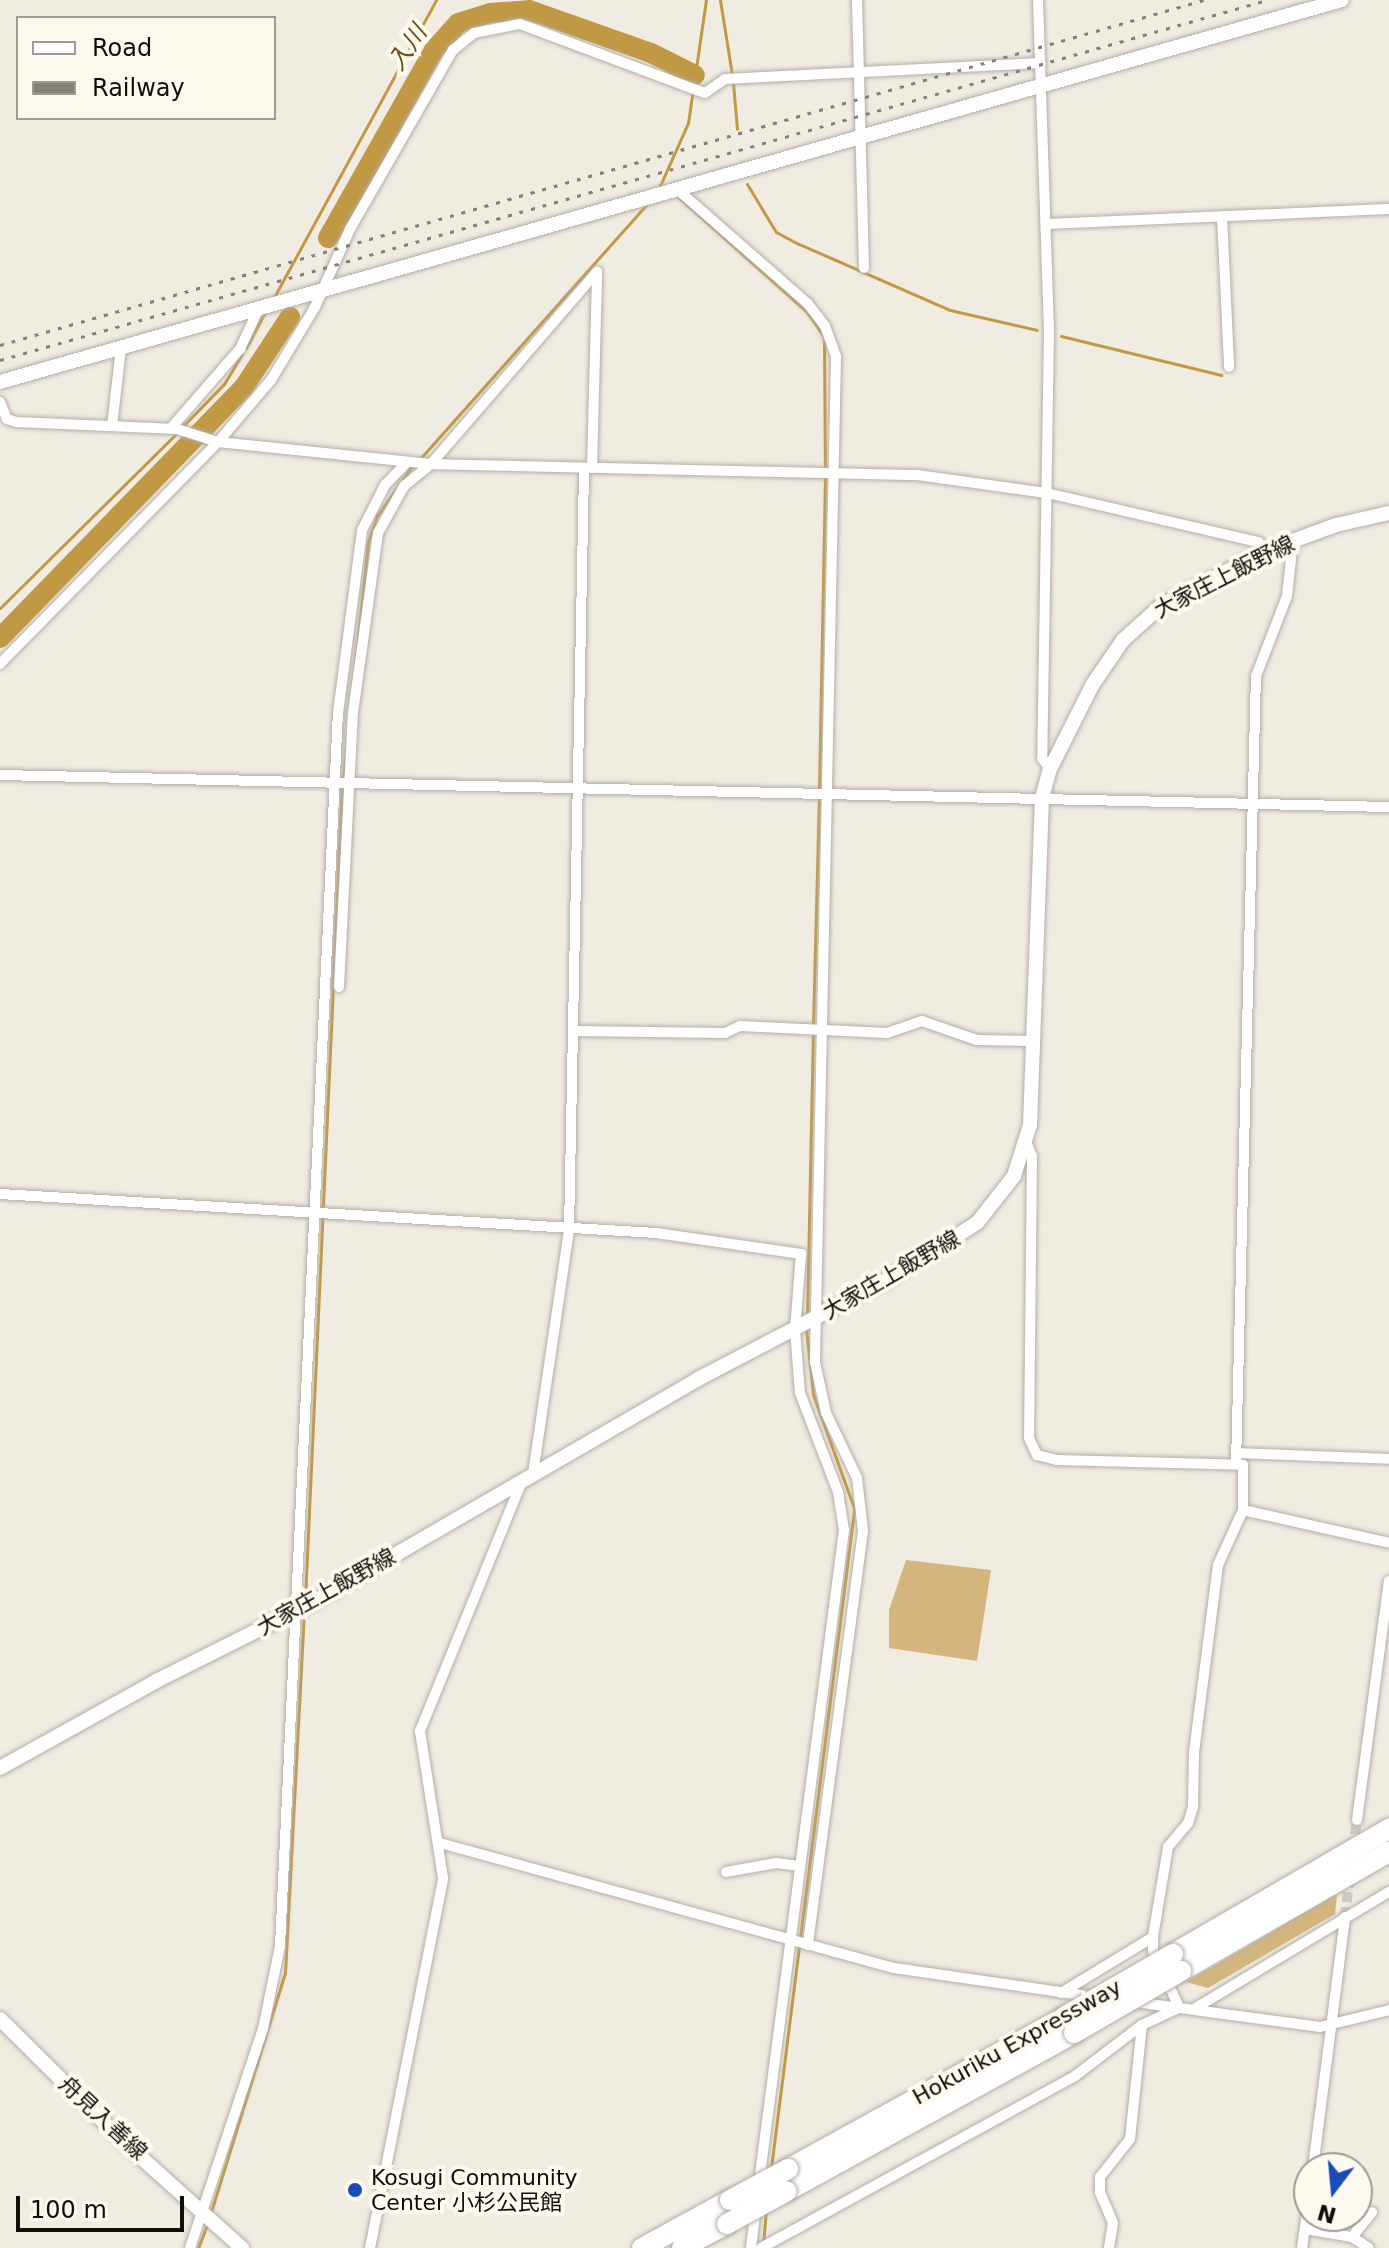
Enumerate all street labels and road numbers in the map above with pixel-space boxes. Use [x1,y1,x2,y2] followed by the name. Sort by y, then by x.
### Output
[1149,530,1299,624] street label: 大家庄上飯野線
[818,1225,964,1325] street label: 大家庄上飯野線
[252,1543,400,1641] street label: 大家庄上飯野線
[908,1974,1126,2110] street label: Hokuriku Expressway
[54,2071,152,2165] street label: 舟見入善線

